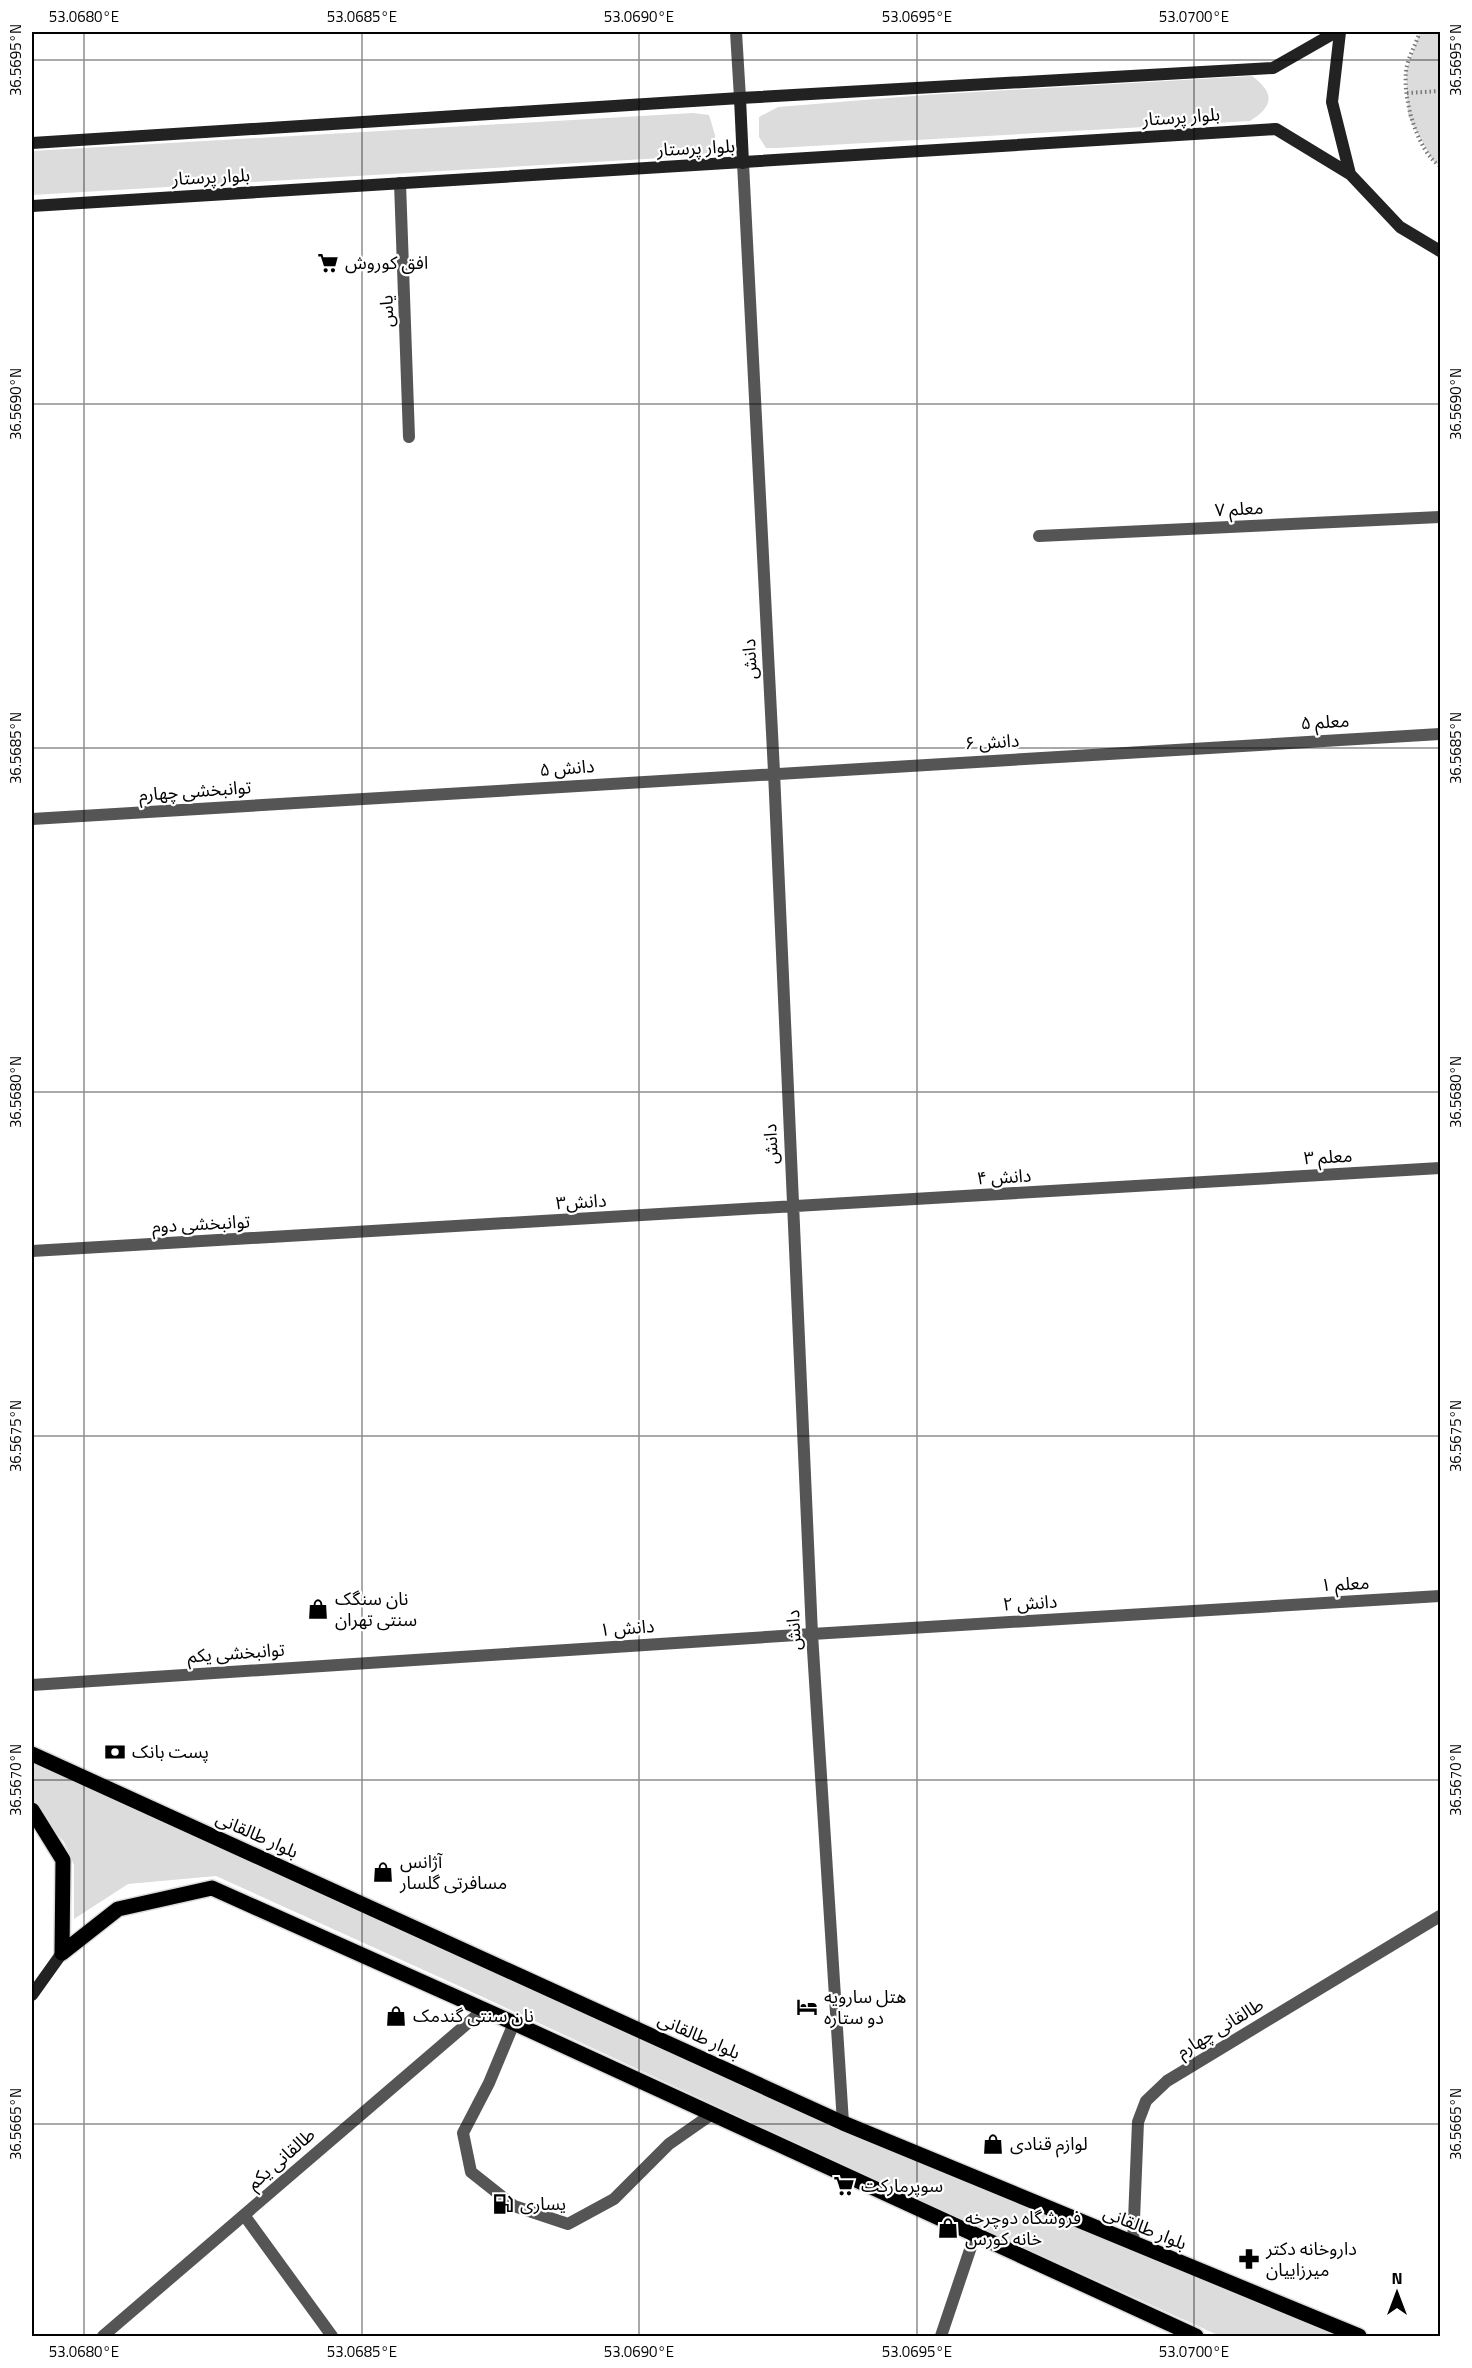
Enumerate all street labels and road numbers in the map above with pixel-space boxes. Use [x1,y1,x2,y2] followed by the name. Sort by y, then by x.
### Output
[1140,100,1221,133] street label: بلوار پرستار
[655,132,736,163] street label: بلوار پرستار
[170,161,251,192] street label: بلوار پرستار
[372,294,401,328] street label: یاس
[1214,494,1264,523] street label: معلم ٧
[735,638,764,680] street label: دانش
[1300,707,1350,736] street label: معلم ۵
[964,727,1020,756] street label: دانش ۶
[539,752,595,783] street label: دانش ۵
[138,773,252,809] street label: توانبخشی چهارم
[756,1123,785,1165] street label: دانش
[1303,1142,1353,1171] street label: معلم ۳
[976,1162,1032,1191] street label: دانش ۴
[555,1187,607,1216] street label: دانش٣
[151,1207,251,1241] street label: توانبخشی دوم
[1320,1569,1370,1598] street label: معلم ١
[1002,1588,1058,1617] street label: دانش ٢
[779,1609,808,1651] street label: دانش
[599,1612,655,1643] street label: دانش ١
[186,1636,286,1669] street label: توانبخشی یکم
[212,1804,303,1865] street label: بلوار طالقانی
[1171,1991,1269,2065] street label: طالقانی چهارم
[654,2005,745,2066] street label: بلوار طالقانی
[241,2121,321,2196] street label: طالقانی یکم
[1099,2199,1191,2257] street label: بلوار طالقانی

